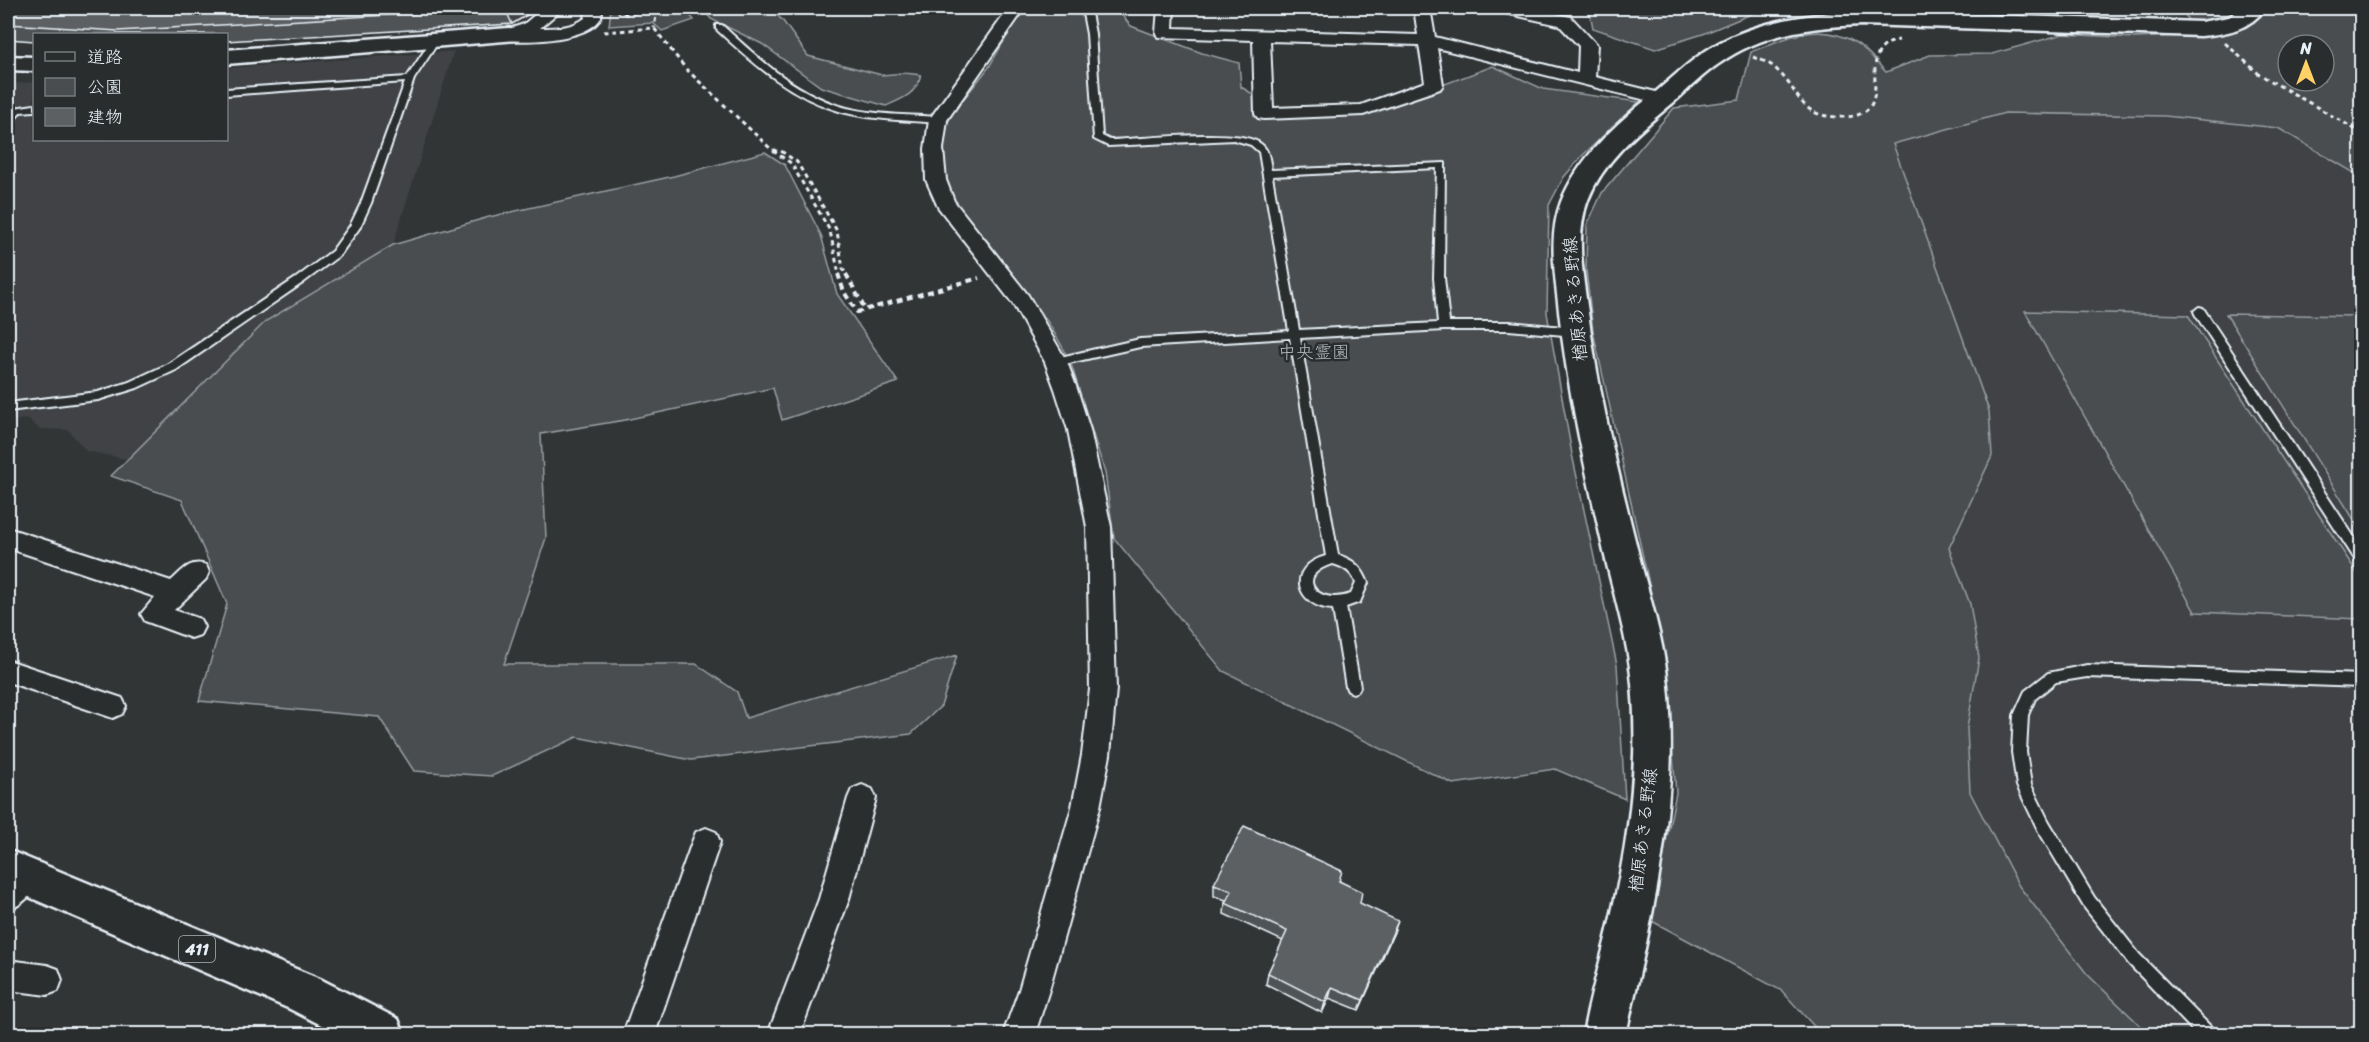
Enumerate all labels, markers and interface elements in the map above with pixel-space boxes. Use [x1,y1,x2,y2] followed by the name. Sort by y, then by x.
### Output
[33,33,228,141] legend
[2276,33,2336,93] north arrow
[2299,34,2312,63] text: N
[87,41,123,73] text: 道路
[87,71,123,103] text: 公園
[87,101,123,133] text: 建物
[1554,235,1596,363] street label: 楢原あきる野線
[1278,336,1350,368] park label: 中央霊園
[1619,766,1667,894] street label: 楢原あきる野線
[179,936,215,962] road number: 411

